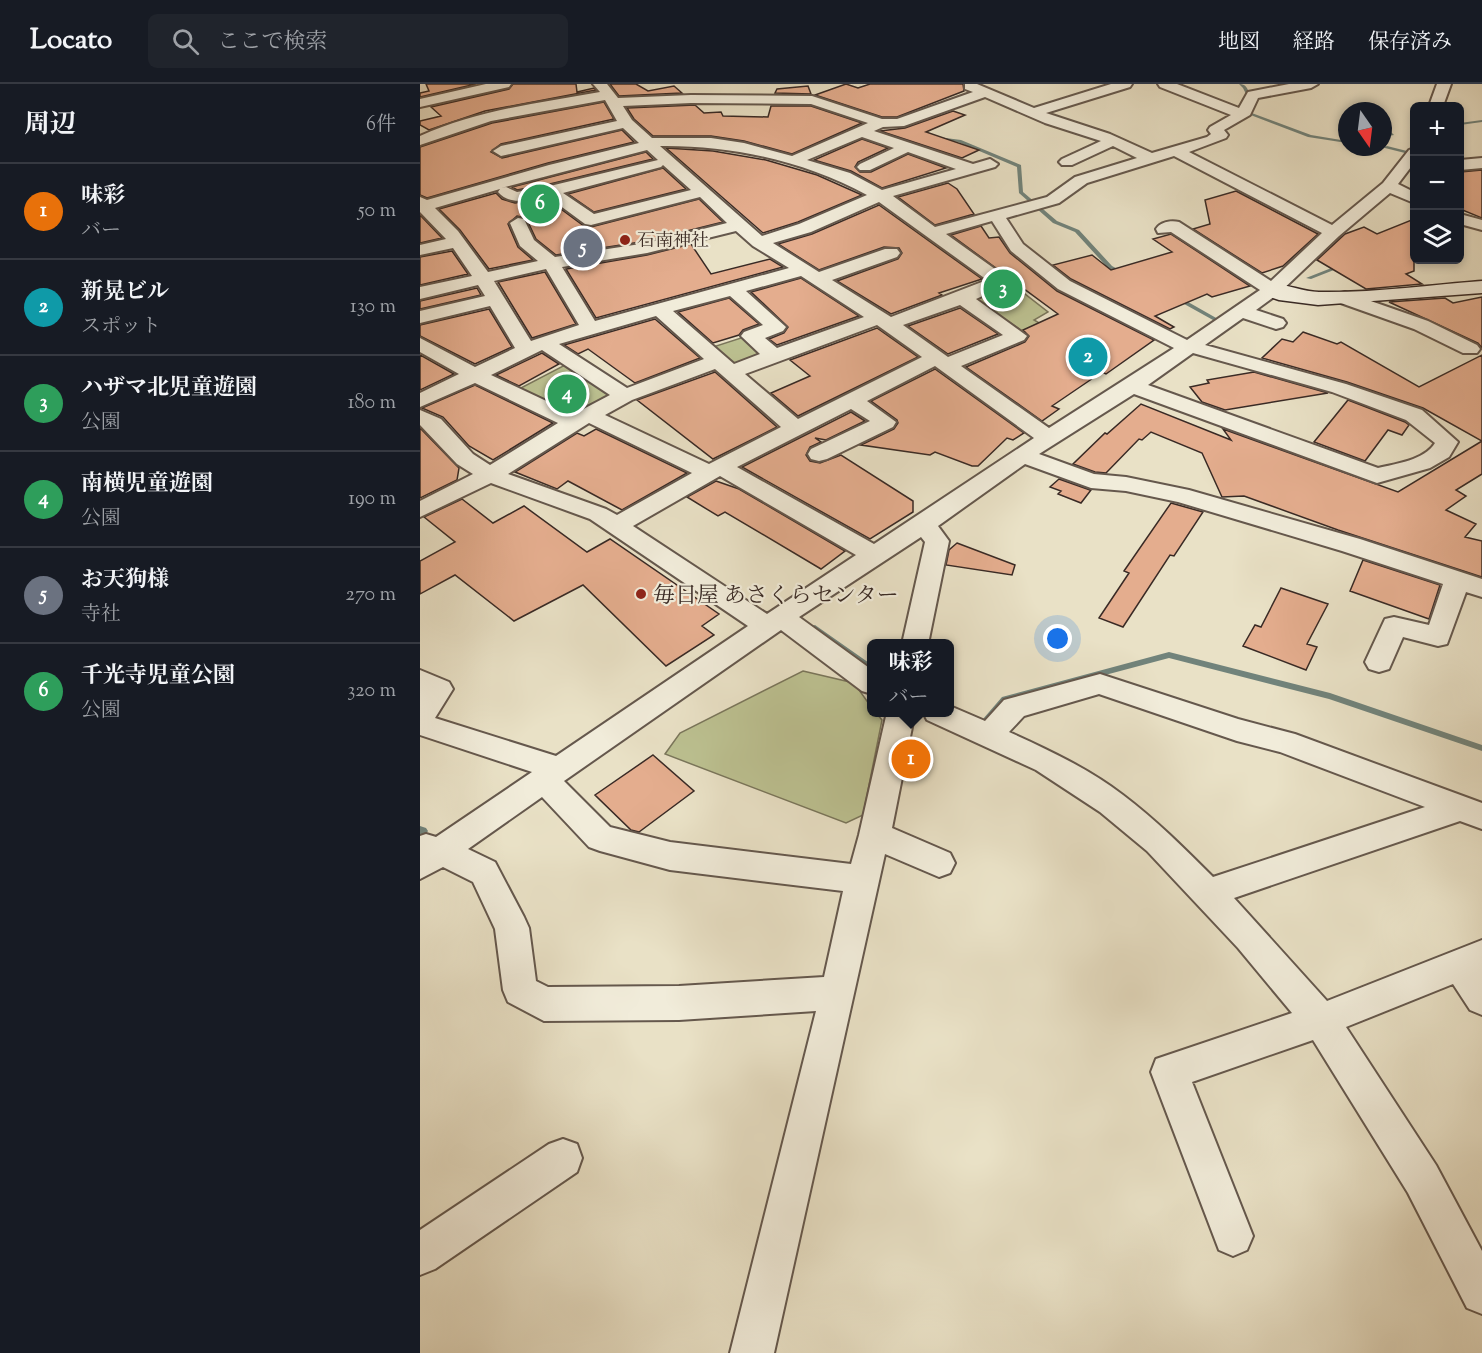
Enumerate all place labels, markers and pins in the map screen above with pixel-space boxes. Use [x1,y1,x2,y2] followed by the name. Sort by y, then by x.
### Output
[520,182,560,226] pin: 6
[564,226,602,270] pin: 5
[637,229,709,255] place label: 石南神社
[618,233,632,247] marker: 石南神社
[984,266,1022,312] pin: 3
[1068,334,1108,380] pin: 2
[548,372,586,416] pin: 4
[653,581,899,613] place label: 毎日屋 あさくらセンター
[634,587,648,601] marker: 毎日屋 あさくらセンター
[892,736,930,782] pin: 1

